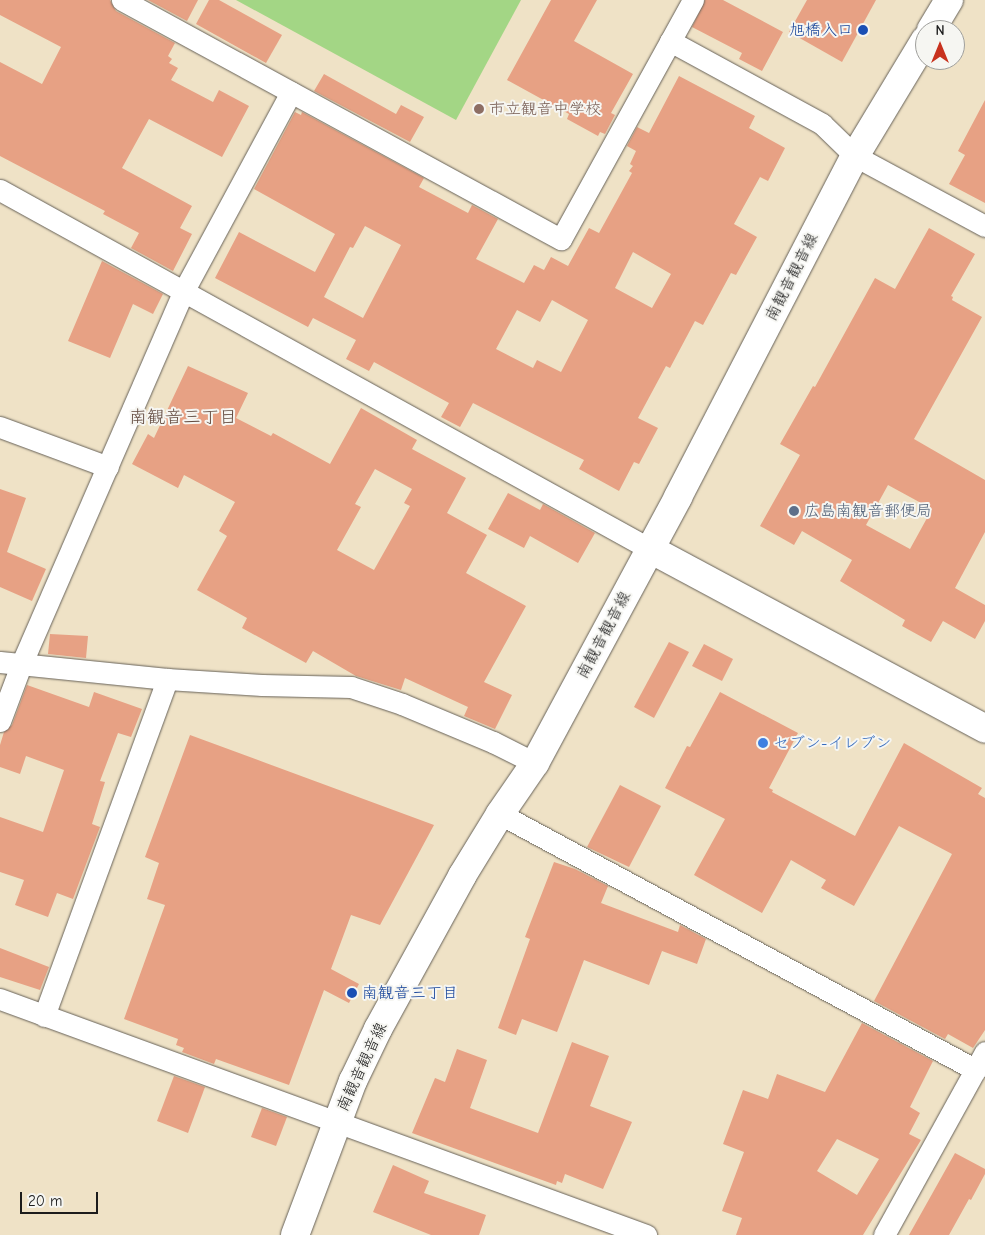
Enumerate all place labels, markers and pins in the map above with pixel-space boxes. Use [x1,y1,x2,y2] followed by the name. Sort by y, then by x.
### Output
[789,20,853,40] place label: 旭橋入口
[857,24,869,36] marker: 旭橋入口
[489,99,601,119] place label: 市立観音中学校
[473,103,485,115] marker: 市立観音中学校
[804,501,932,521] place label: 広島南観音郵便局
[788,505,800,517] marker: 広島南観音郵便局
[773,733,891,753] place label: セブン-イレブン
[757,737,769,749] marker: セブン-イレブン
[362,983,458,1003] place label: 南観音三丁目
[346,987,358,999] marker: 南観音三丁目

